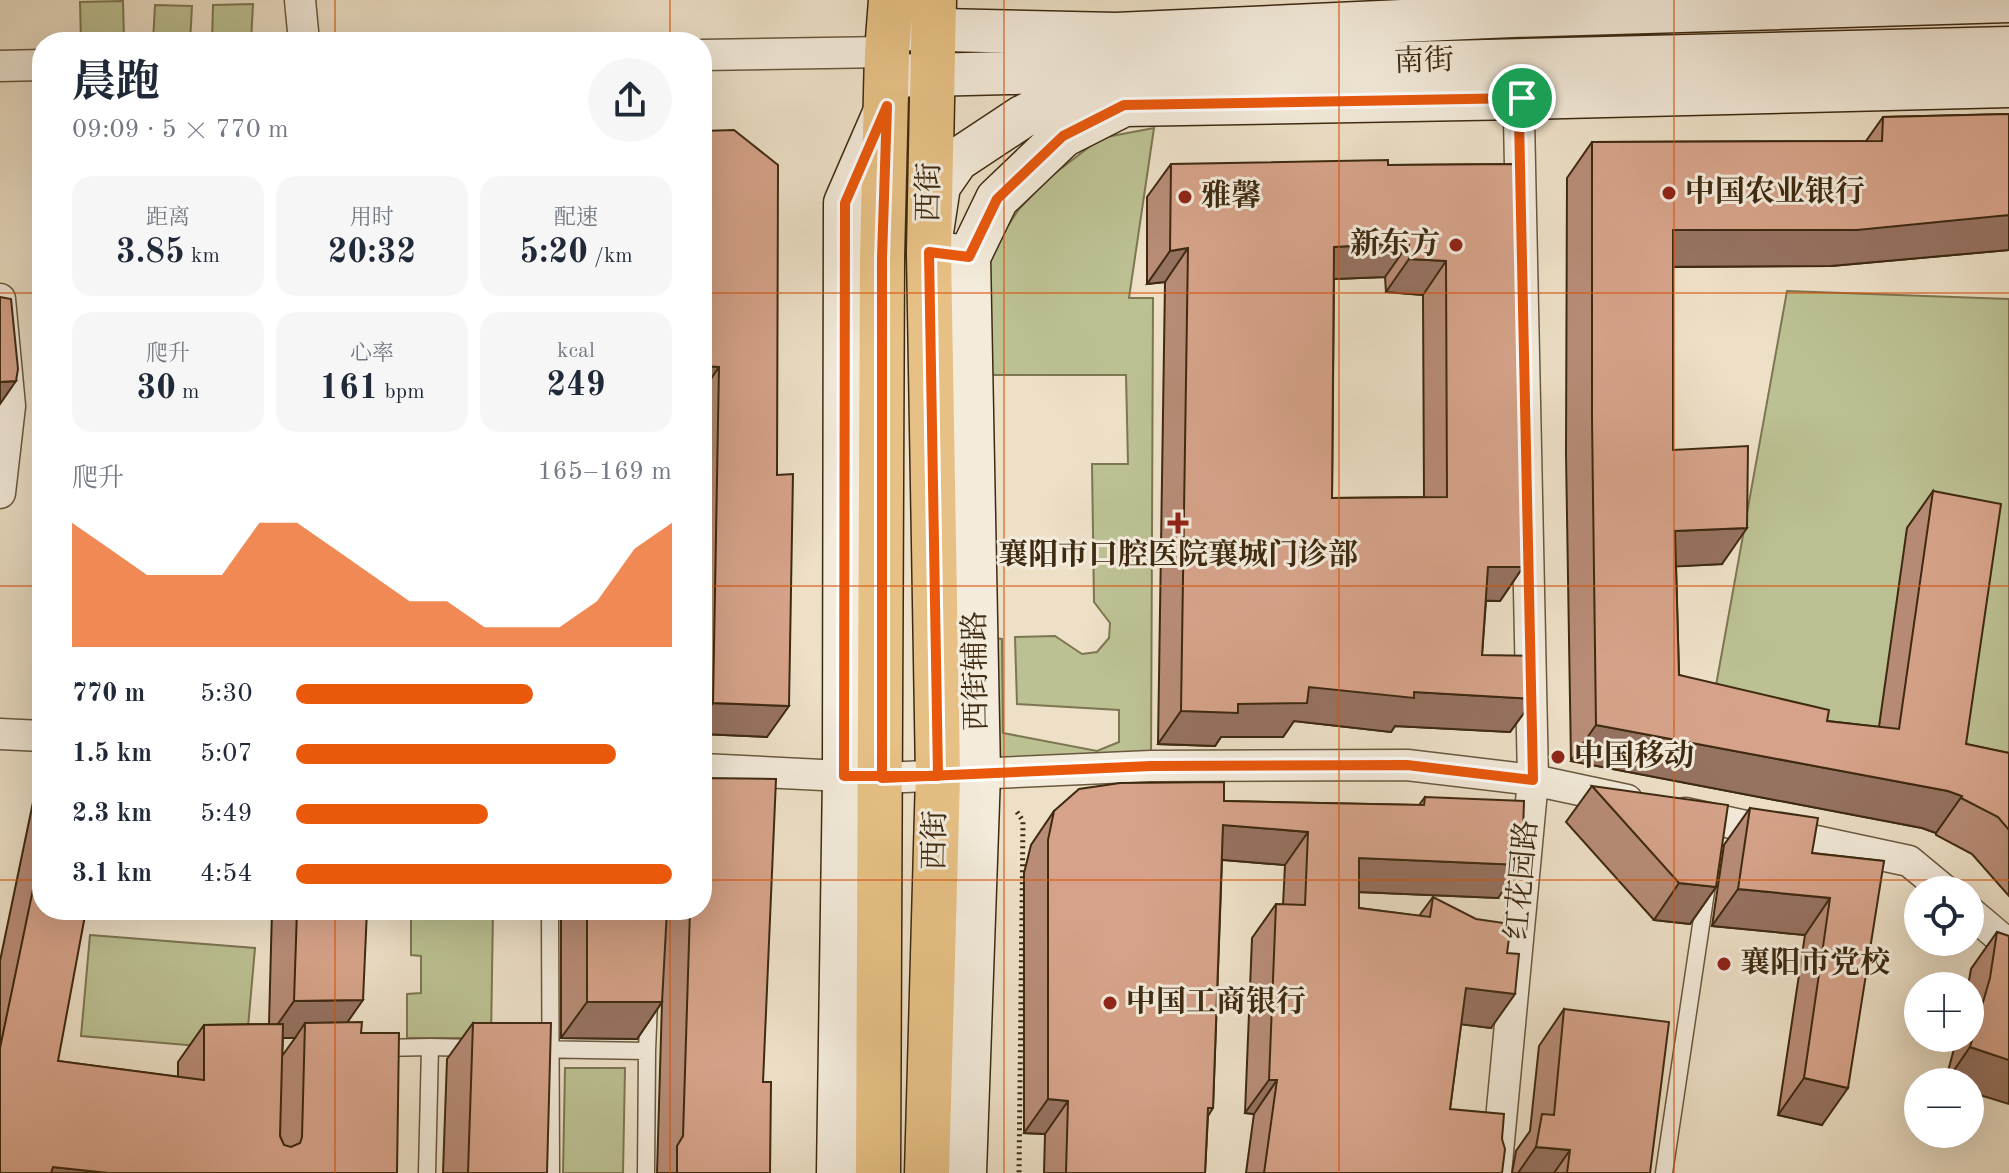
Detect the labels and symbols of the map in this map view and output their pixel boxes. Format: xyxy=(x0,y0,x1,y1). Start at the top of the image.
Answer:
street label: 南街 xyxy=(1393,43,1455,78)
pin xyxy=(1488,64,1556,132)
street label: 西街 xyxy=(912,162,946,222)
place label: 中国农业银行 xyxy=(1685,175,1865,208)
place label: 雅馨 xyxy=(1201,179,1261,212)
marker: 中国农业银行 xyxy=(1660,184,1678,202)
marker: 雅馨 xyxy=(1176,188,1194,206)
place label: 新东方 xyxy=(1350,227,1440,260)
marker: 新东方 xyxy=(1447,236,1465,254)
marker: 襄阳市口腔医院襄城门诊部 xyxy=(1167,512,1189,534)
place label: 襄阳市口腔医院襄城门诊部 xyxy=(998,538,1358,571)
street label: 西街辅路 xyxy=(958,611,993,731)
place label: 中国移动 xyxy=(1574,739,1694,772)
marker: 中国移动 xyxy=(1549,748,1567,766)
street label: 西街 xyxy=(918,810,952,870)
street label: 红花园路 xyxy=(1500,819,1543,941)
place label: 襄阳市党校 xyxy=(1740,946,1890,979)
marker: 襄阳市党校 xyxy=(1715,955,1733,973)
place label: 中国工商银行 xyxy=(1126,985,1306,1018)
marker: 中国工商银行 xyxy=(1101,994,1119,1012)

